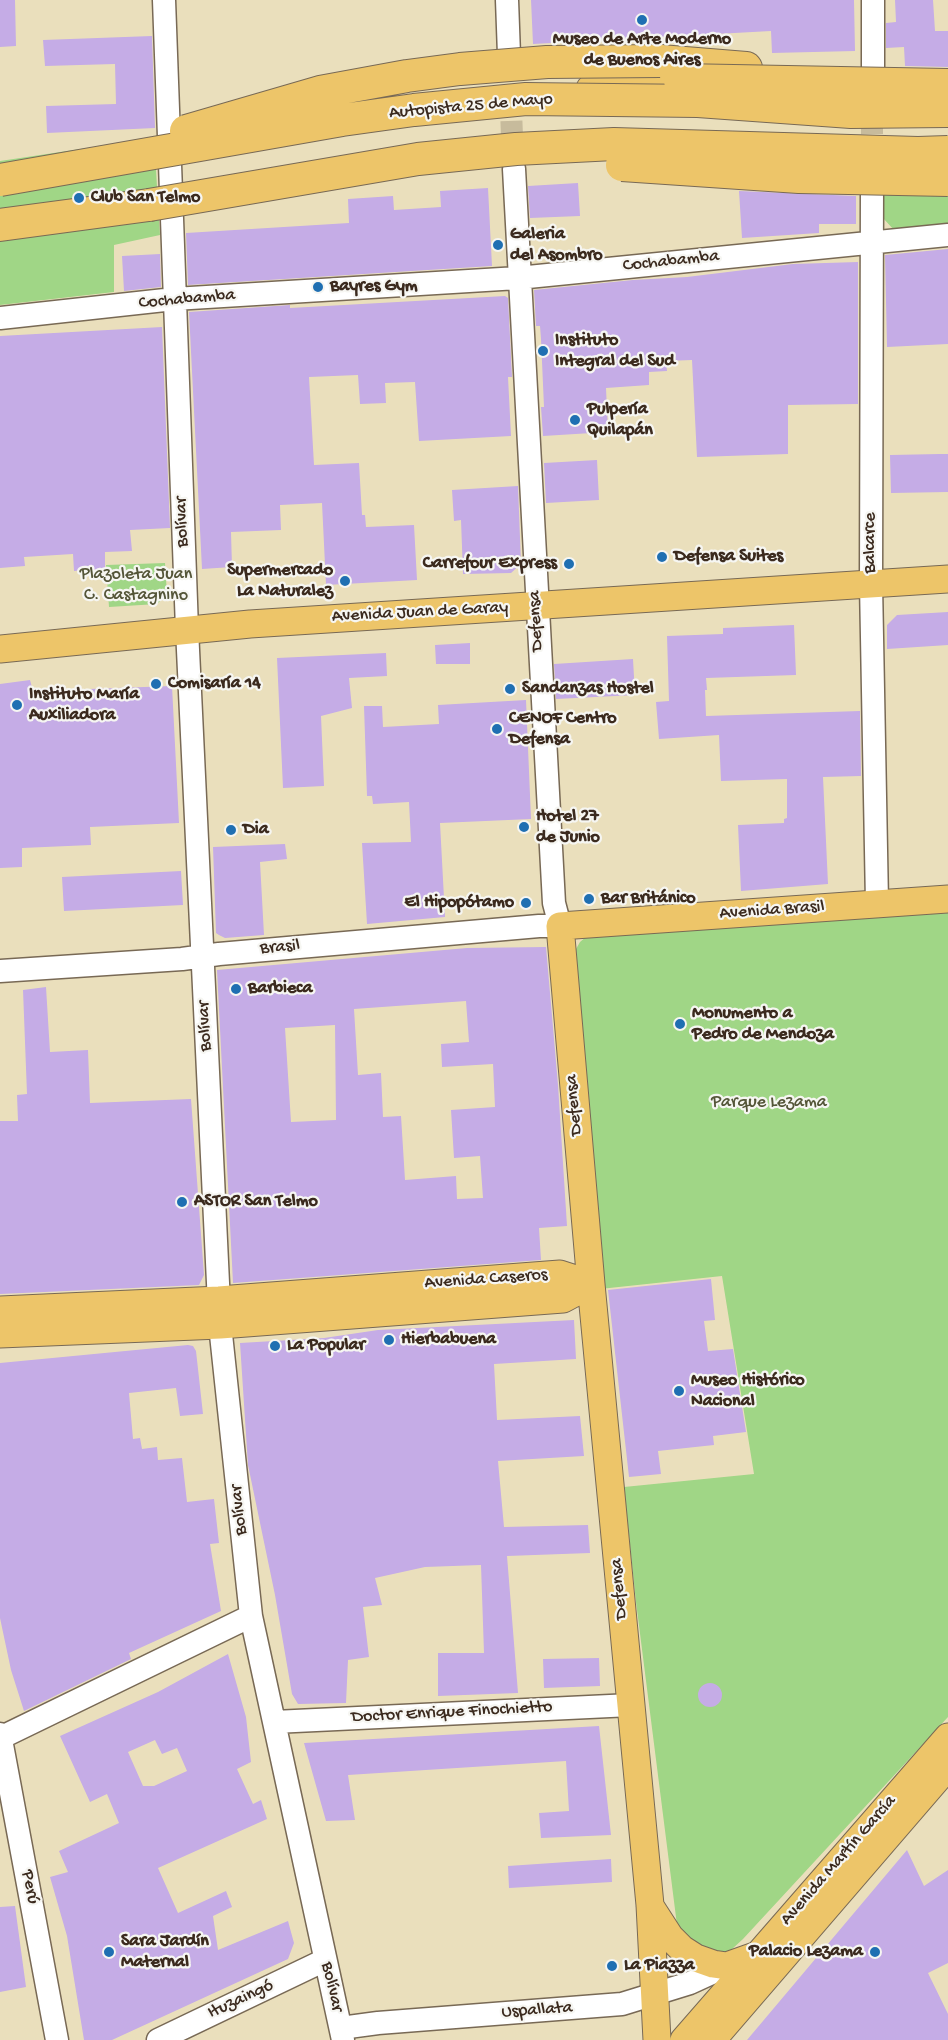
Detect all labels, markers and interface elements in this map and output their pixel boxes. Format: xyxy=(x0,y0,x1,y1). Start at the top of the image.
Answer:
marker: Museo de Arte Moderno de Buenos Aires xyxy=(635,13,649,27)
place label: Museo de Arte Moderno de Buenos Aires xyxy=(553,29,731,72)
street label: Autopista 25 de Mayo xyxy=(388,89,554,125)
place label: Club San Telmo xyxy=(91,187,200,209)
marker: Club San Telmo xyxy=(72,191,86,205)
place label: Galeria del Asombro xyxy=(510,224,603,266)
marker: Galeria del Asombro xyxy=(491,238,505,252)
street label: Cochabamba xyxy=(622,246,720,278)
place label: Bayres Gym xyxy=(330,276,418,298)
marker: Bayres Gym xyxy=(311,280,325,294)
street label: Cochabamba xyxy=(138,285,236,315)
place label: Instituto Integral del Sud xyxy=(555,330,675,372)
marker: Instituto Integral del Sud xyxy=(536,344,550,358)
place label: Pulpería Quilapán xyxy=(587,399,653,442)
marker: Pulpería Quilapán xyxy=(568,413,582,427)
street label: Bolívar xyxy=(171,496,195,548)
street label: Balcarce xyxy=(860,512,882,574)
place label: Defensa Suites xyxy=(674,546,783,568)
marker: Defensa Suites xyxy=(655,550,669,564)
place label: Carrefour Express xyxy=(423,553,557,575)
marker: Carrefour Express xyxy=(562,557,576,571)
place label: Supermercado La Naturalez xyxy=(227,560,333,602)
park label: Plazoleta Juan C. Castagnino xyxy=(80,564,192,606)
marker: Supermercado La Naturalez xyxy=(338,574,352,588)
street label: Defensa xyxy=(525,590,549,652)
street label: Avenida Juan de Garay xyxy=(331,598,509,628)
place label: Comisaría 14 xyxy=(168,673,261,695)
marker: Comisaría 14 xyxy=(149,677,163,691)
place label: Sandanzas Hostel xyxy=(522,678,654,700)
marker: Sandanzas Hostel xyxy=(503,682,517,696)
place label: Instituto María Auxiliadora xyxy=(29,684,139,726)
marker: Instituto María Auxiliadora xyxy=(10,698,24,712)
place label: CENOF Centro Defensa xyxy=(509,708,617,750)
marker: CENOF Centro Defensa xyxy=(490,722,504,736)
place label: Hotel 27 de Junio xyxy=(536,806,600,848)
place label: Dia xyxy=(243,819,269,841)
marker: Hotel 27 de Junio xyxy=(517,820,531,834)
marker: Dia xyxy=(224,823,238,837)
place label: Bar Británico xyxy=(601,888,696,910)
place label: El Hipopótamo xyxy=(405,892,514,914)
marker: Bar Británico xyxy=(582,892,596,906)
marker: El Hipopótamo xyxy=(519,896,533,910)
street label: Avenida Brasil xyxy=(719,897,825,925)
street label: Brasil xyxy=(259,935,301,961)
place label: Barbieca xyxy=(248,978,312,1000)
marker: Barbieca xyxy=(229,982,243,996)
street label: Bolívar xyxy=(194,1000,218,1052)
place label: Monumento a Pedro de Mendoza xyxy=(692,1003,834,1046)
marker: Monumento a Pedro de Mendoza xyxy=(673,1017,687,1031)
street label: Defensa xyxy=(562,1074,588,1136)
park label: Parque Lezama xyxy=(711,1092,827,1114)
place label: ASTOR San Telmo xyxy=(194,1191,318,1213)
marker: ASTOR San Telmo xyxy=(175,1195,189,1209)
street label: Avenida Caseros xyxy=(424,1265,548,1295)
place label: Hierbabuena xyxy=(401,1329,496,1351)
marker: Hierbabuena xyxy=(382,1333,396,1347)
place label: La Popular xyxy=(287,1335,365,1357)
marker: La Popular xyxy=(268,1339,282,1353)
place label: Museo Histórico Nacional xyxy=(691,1370,805,1412)
marker: Museo Histórico Nacional xyxy=(672,1384,686,1398)
street label: Bolívar xyxy=(227,1484,253,1536)
street label: Defensa xyxy=(607,1558,633,1620)
street label: Doctor Enrique Finochietto xyxy=(351,1697,553,1729)
street label: Avenida Martín García xyxy=(776,1791,902,1931)
street label: Perú xyxy=(15,1868,43,1906)
place label: Sara Jardín Maternal xyxy=(121,1931,209,1974)
place label: Palacio Lezama xyxy=(749,1941,863,1963)
marker: Sara Jardín Maternal xyxy=(102,1945,116,1959)
marker: Palacio Lezama xyxy=(868,1945,882,1959)
place label: La Piazza xyxy=(624,1955,695,1977)
marker: La Piazza xyxy=(605,1959,619,1973)
street label: Bolívar xyxy=(315,1960,347,2014)
street label: Ituzaingó xyxy=(205,1975,277,2025)
street label: Uspallata xyxy=(501,1998,573,2024)

